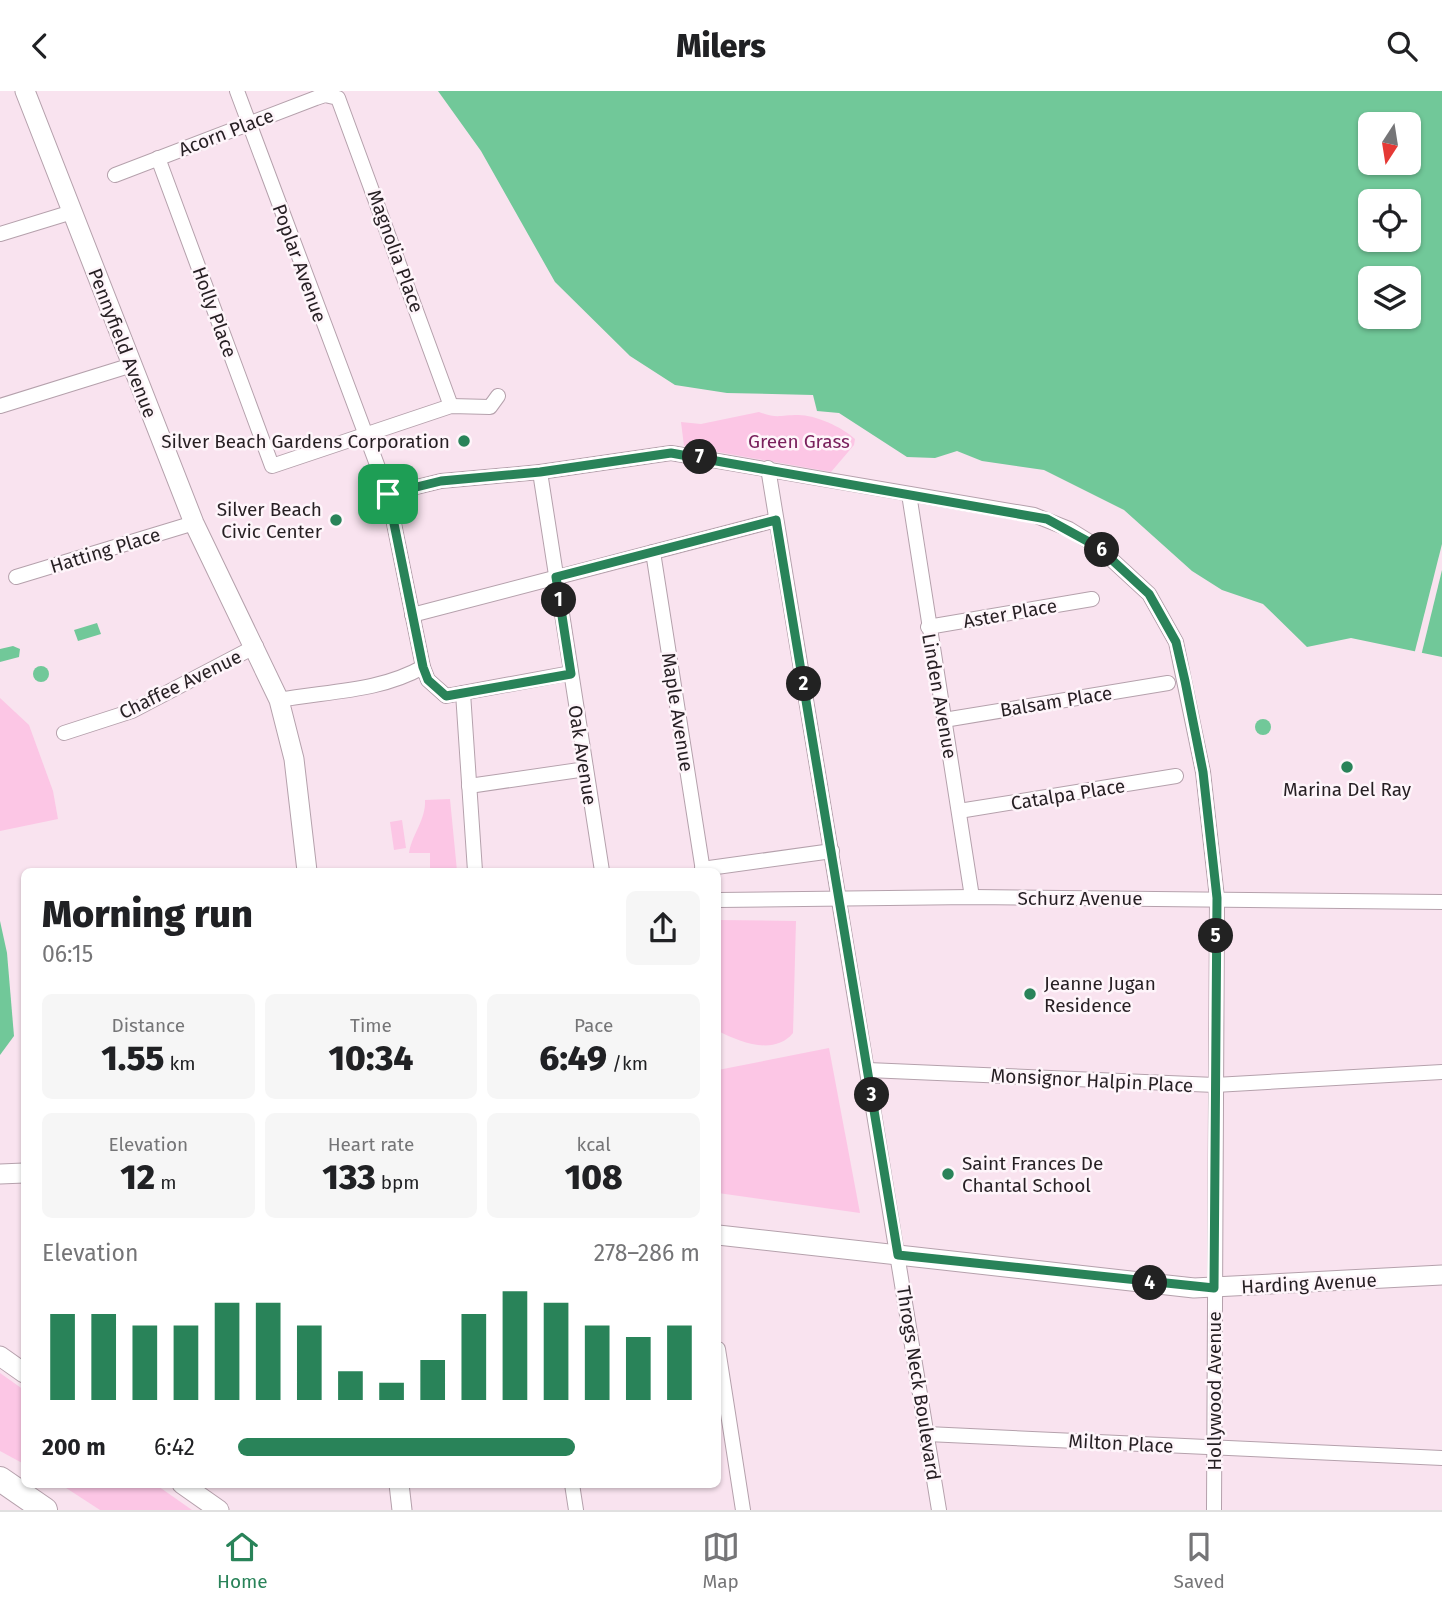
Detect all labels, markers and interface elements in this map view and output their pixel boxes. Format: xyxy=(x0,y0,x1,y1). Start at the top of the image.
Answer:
icon: back xyxy=(21,27,59,65)
text: Milers xyxy=(676,27,766,65)
icon: search xyxy=(1383,27,1421,65)
street label: Acorn Place xyxy=(175,104,277,161)
north arrow xyxy=(1358,112,1421,175)
map controls xyxy=(1358,112,1421,329)
street label: Magnolia Place xyxy=(363,187,428,316)
button: locate xyxy=(1358,189,1421,252)
street label: Poplar Avenue xyxy=(268,201,332,325)
street label: Holly Place xyxy=(187,264,242,361)
street label: Pennyfield Avenue xyxy=(83,265,162,421)
button: layers xyxy=(1358,266,1421,329)
place label: Silver Beach Gardens Corporation xyxy=(161,430,450,453)
park label: Green Grass xyxy=(748,430,850,453)
marker: Silver Beach Gardens Corporation xyxy=(456,433,472,449)
pin: 7 xyxy=(682,439,718,475)
text: 7 xyxy=(695,445,704,468)
pin xyxy=(358,464,418,524)
icon: arrive xyxy=(369,475,407,513)
place label: Silver Beach Civic Center xyxy=(217,498,323,543)
marker: Silver Beach Civic Center xyxy=(328,512,344,528)
street label: Hatting Place xyxy=(47,523,163,578)
pin: 6 xyxy=(1084,533,1120,567)
text: 6 xyxy=(1096,538,1107,561)
pin: 1 xyxy=(542,582,576,617)
text: 1 xyxy=(554,588,563,611)
street label: Aster Place xyxy=(961,594,1059,633)
street label: Linden Avenue xyxy=(917,632,962,761)
street label: Chaffee Avenue xyxy=(115,645,245,724)
street label: Maple Avenue xyxy=(657,651,698,773)
pin: 2 xyxy=(786,667,822,701)
text: 2 xyxy=(799,672,808,695)
street label: Balsam Place xyxy=(998,681,1114,722)
street label: Oak Avenue xyxy=(563,703,602,807)
marker: Marina Del Ray xyxy=(1339,759,1355,775)
street label: Catalpa Place xyxy=(1009,774,1127,815)
place label: Marina Del Ray xyxy=(1283,778,1412,801)
street label: Schurz Avenue xyxy=(1017,887,1143,910)
text: Morning run xyxy=(42,891,253,937)
button: share xyxy=(626,891,700,965)
pin: 5 xyxy=(1198,919,1234,953)
text: 5 xyxy=(1210,924,1221,947)
text: 06:15 xyxy=(42,940,93,968)
place label: Jeanne Jugan Residence xyxy=(1044,972,1156,1017)
marker: Jeanne Jugan Residence xyxy=(1022,986,1038,1002)
text: Distance xyxy=(111,1014,185,1037)
text: Time xyxy=(350,1014,392,1037)
text: Pace xyxy=(574,1014,613,1037)
text: 1.55 xyxy=(101,1037,164,1079)
text: 10:34 xyxy=(329,1037,413,1079)
text: 6:49 xyxy=(539,1037,607,1079)
text: km xyxy=(164,1052,196,1075)
text: /km xyxy=(607,1052,648,1075)
street label: Monsignor Halpin Place xyxy=(990,1064,1194,1097)
pin: 3 xyxy=(854,1077,890,1112)
text: 3 xyxy=(867,1083,876,1106)
text: Elevation xyxy=(109,1133,188,1156)
text: Heart rate xyxy=(328,1133,414,1156)
text: kcal xyxy=(577,1133,611,1156)
place label: Saint Frances De Chantal School xyxy=(962,1152,1103,1197)
text: 12 xyxy=(120,1156,155,1198)
text: 133 xyxy=(322,1156,376,1198)
text: 108 xyxy=(565,1156,623,1198)
marker: Saint Frances De Chantal School xyxy=(940,1166,956,1182)
text: m xyxy=(155,1171,176,1194)
text: bpm xyxy=(376,1171,420,1194)
text: Elevation xyxy=(42,1239,138,1267)
text: 278–286 m xyxy=(594,1239,700,1267)
pin: 4 xyxy=(1132,1265,1168,1301)
street label: Harding Avenue xyxy=(1241,1268,1377,1299)
text: 4 xyxy=(1144,1271,1155,1294)
street label: Throgs Neck Boulevard xyxy=(892,1284,945,1482)
street label: Hollywood Avenue xyxy=(1203,1311,1226,1471)
street label: Milton Place xyxy=(1068,1429,1174,1458)
text: 200 m xyxy=(42,1433,106,1461)
text: 6:42 xyxy=(154,1433,195,1461)
tab: Home xyxy=(217,1528,268,1593)
tab: Map xyxy=(702,1528,740,1593)
tab: Saved xyxy=(1174,1528,1225,1593)

